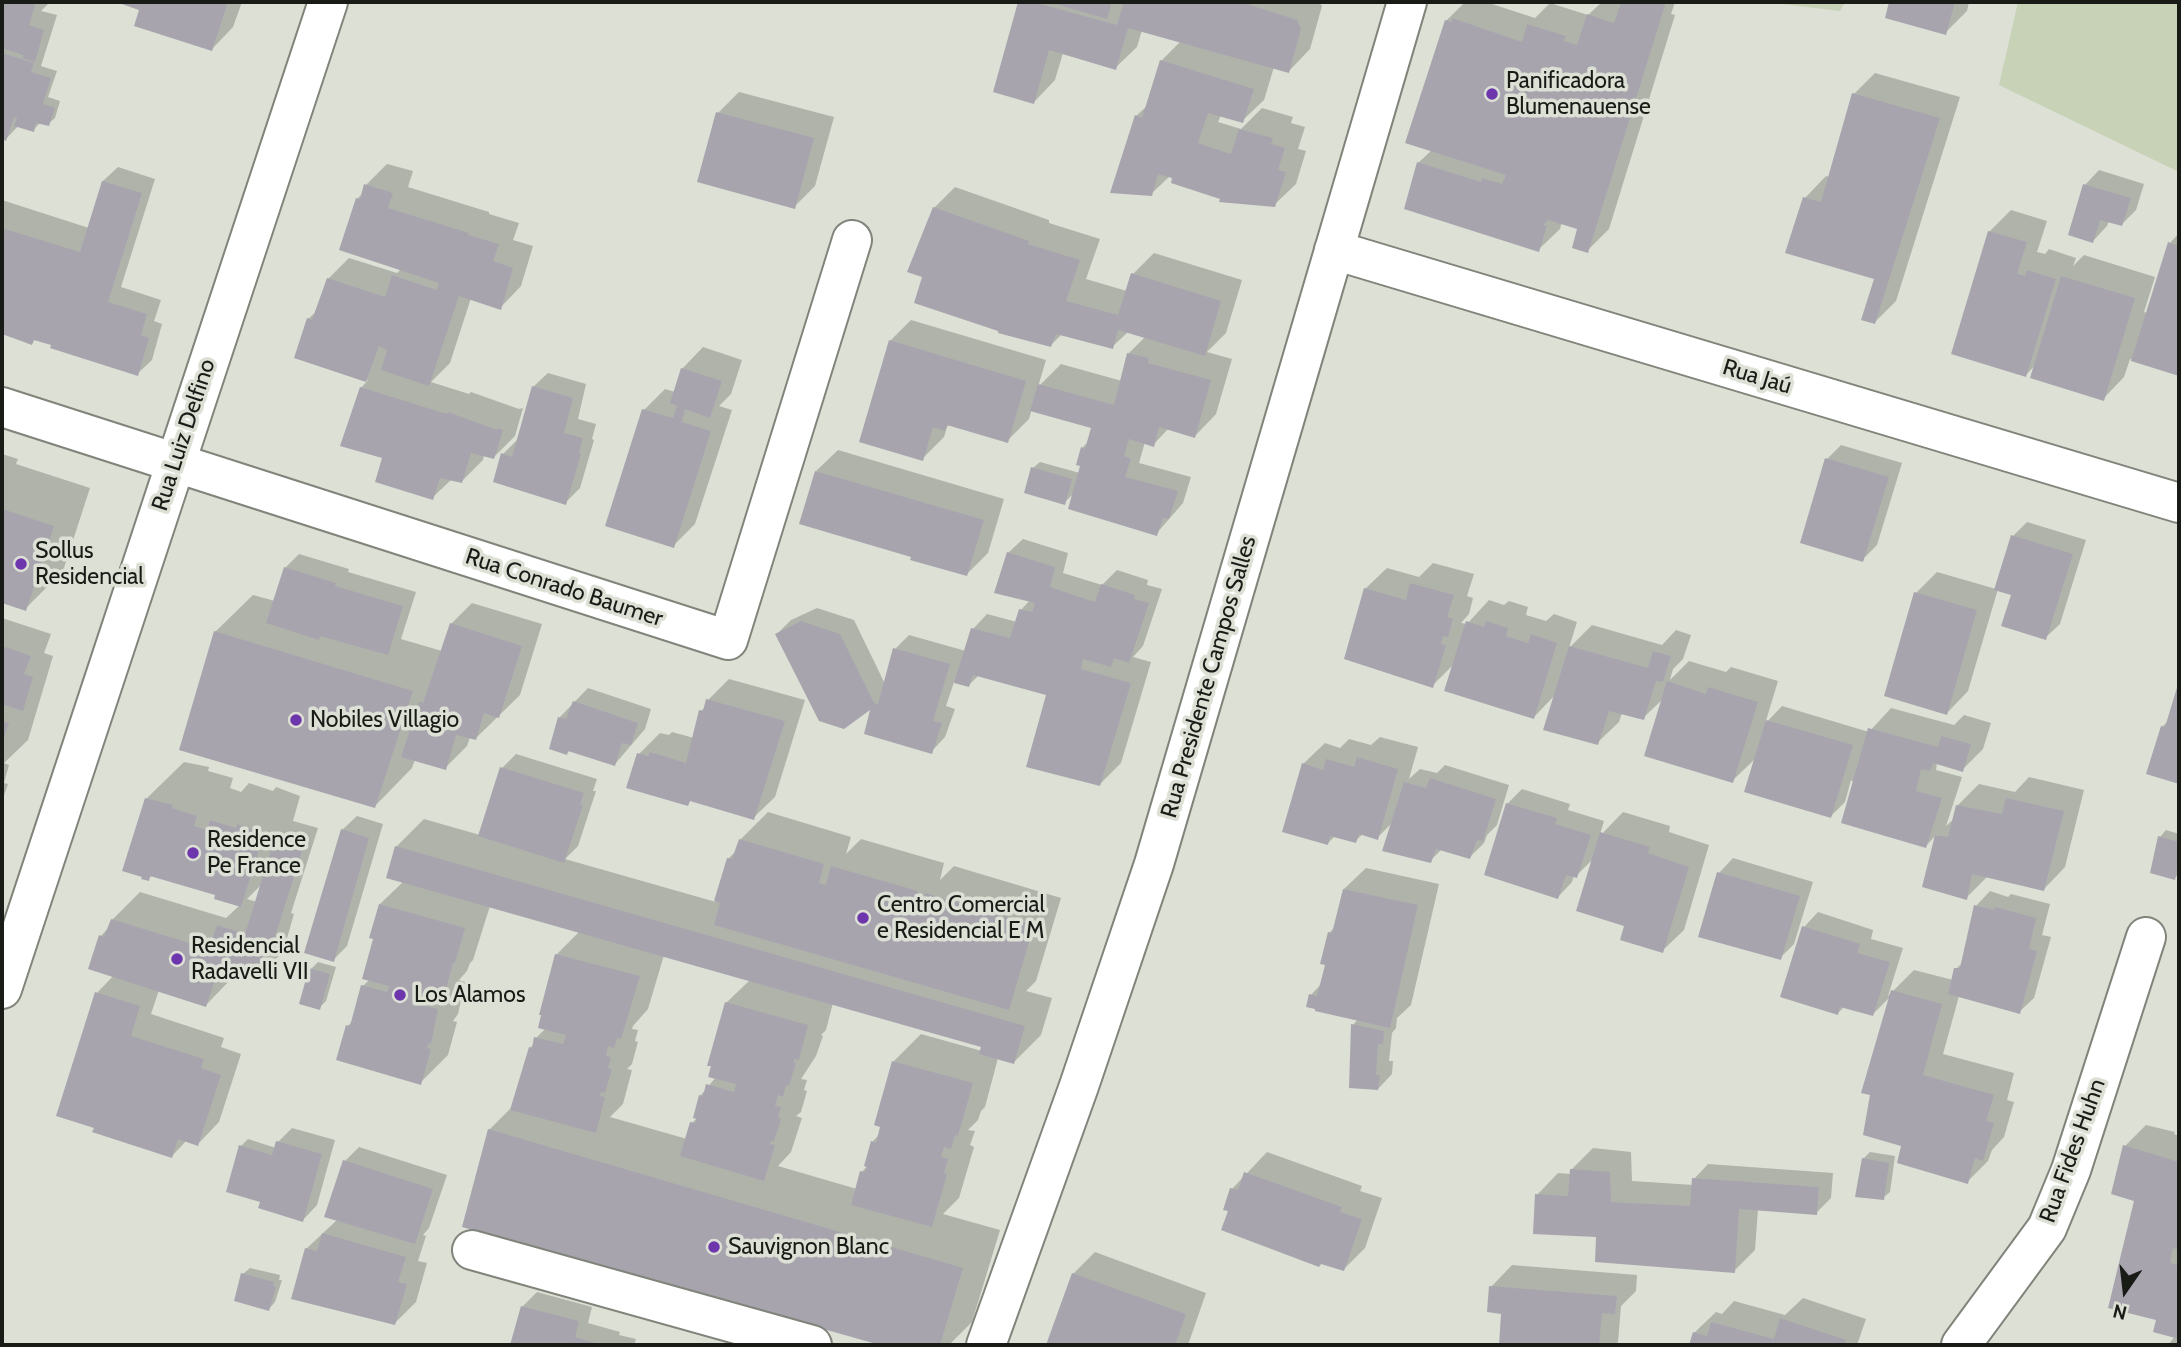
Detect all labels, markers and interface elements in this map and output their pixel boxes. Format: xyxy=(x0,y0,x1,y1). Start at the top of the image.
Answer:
place label: Panificadora Blumenauense xyxy=(1506,67,1651,121)
marker: Panificadora Blumenauense xyxy=(1484,86,1500,102)
street label: Rua Jaú xyxy=(1719,353,1795,401)
street label: Rua Luiz Delfino xyxy=(146,356,222,514)
street label: Rua Presidente Campos Salles xyxy=(1156,533,1262,821)
place label: Sollus Residencial xyxy=(35,537,144,591)
street label: Rua Conrado Baumer xyxy=(462,543,666,633)
marker: Sollus Residencial xyxy=(13,556,29,572)
place label: Nobiles Villagio xyxy=(310,706,459,734)
marker: Nobiles Villagio xyxy=(288,712,304,728)
place label: Residence Pe France xyxy=(207,826,306,880)
marker: Residence Pe France xyxy=(185,845,201,861)
place label: Centro Comercial e Residencial E M xyxy=(877,891,1045,945)
marker: Centro Comercial e Residencial E M xyxy=(855,910,871,926)
place label: Residencial Radavelli VII xyxy=(191,932,309,986)
marker: Residencial Radavelli VII xyxy=(169,951,185,967)
place label: Los Alamos xyxy=(414,981,525,1009)
marker: Los Alamos xyxy=(392,987,408,1003)
street label: Rua Fides Huhn xyxy=(2034,1075,2112,1227)
place label: Sauvignon Blanc xyxy=(728,1233,889,1261)
marker: Sauvignon Blanc xyxy=(706,1239,722,1255)
north arrow xyxy=(2090,1256,2160,1326)
text: N xyxy=(2110,1299,2129,1325)

